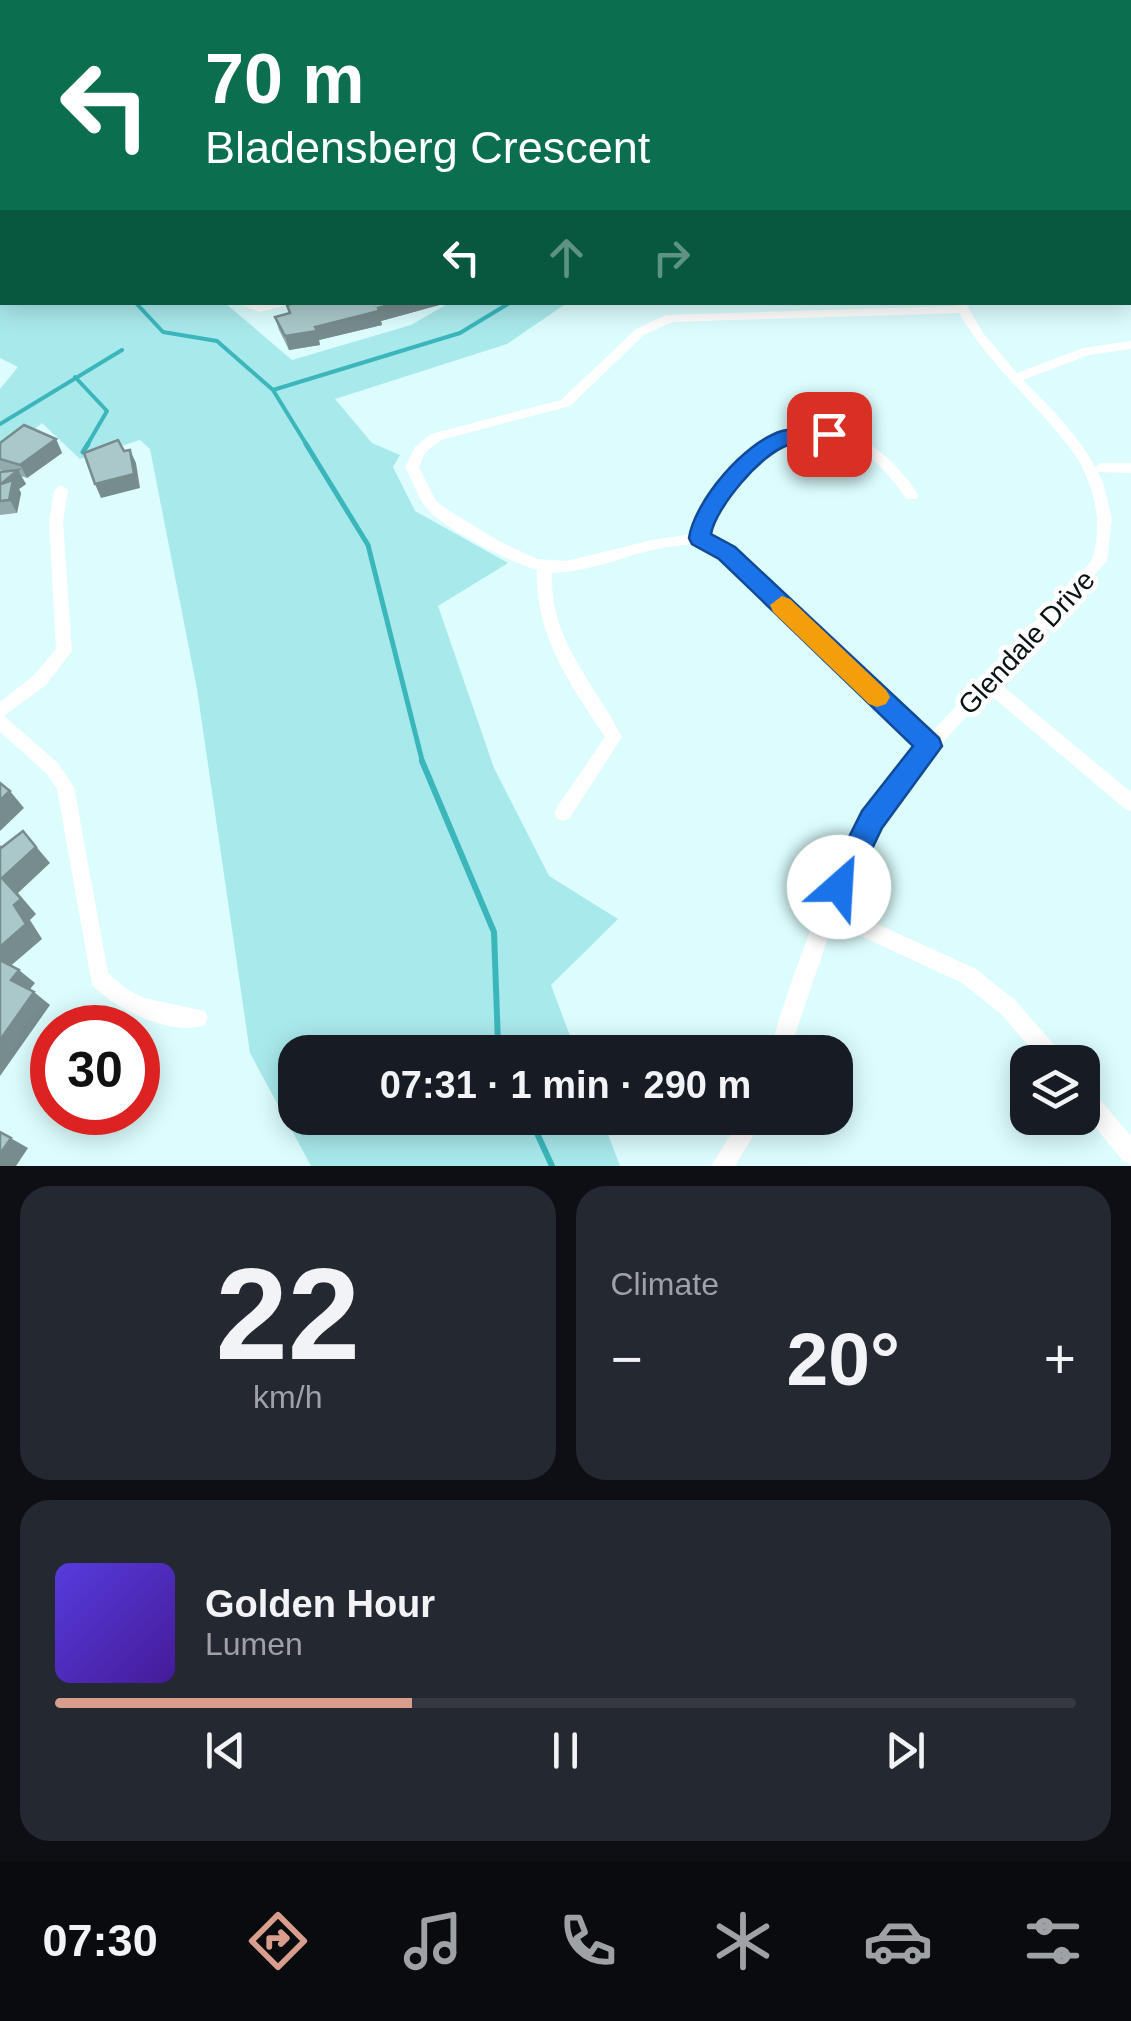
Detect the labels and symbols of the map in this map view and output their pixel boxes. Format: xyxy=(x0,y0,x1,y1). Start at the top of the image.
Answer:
pin xyxy=(787,392,872,477)
street label: Glendale Drive xyxy=(952,564,1101,721)
position arrow xyxy=(787,835,891,939)
speed limit sign: 30 xyxy=(30,1005,160,1135)

